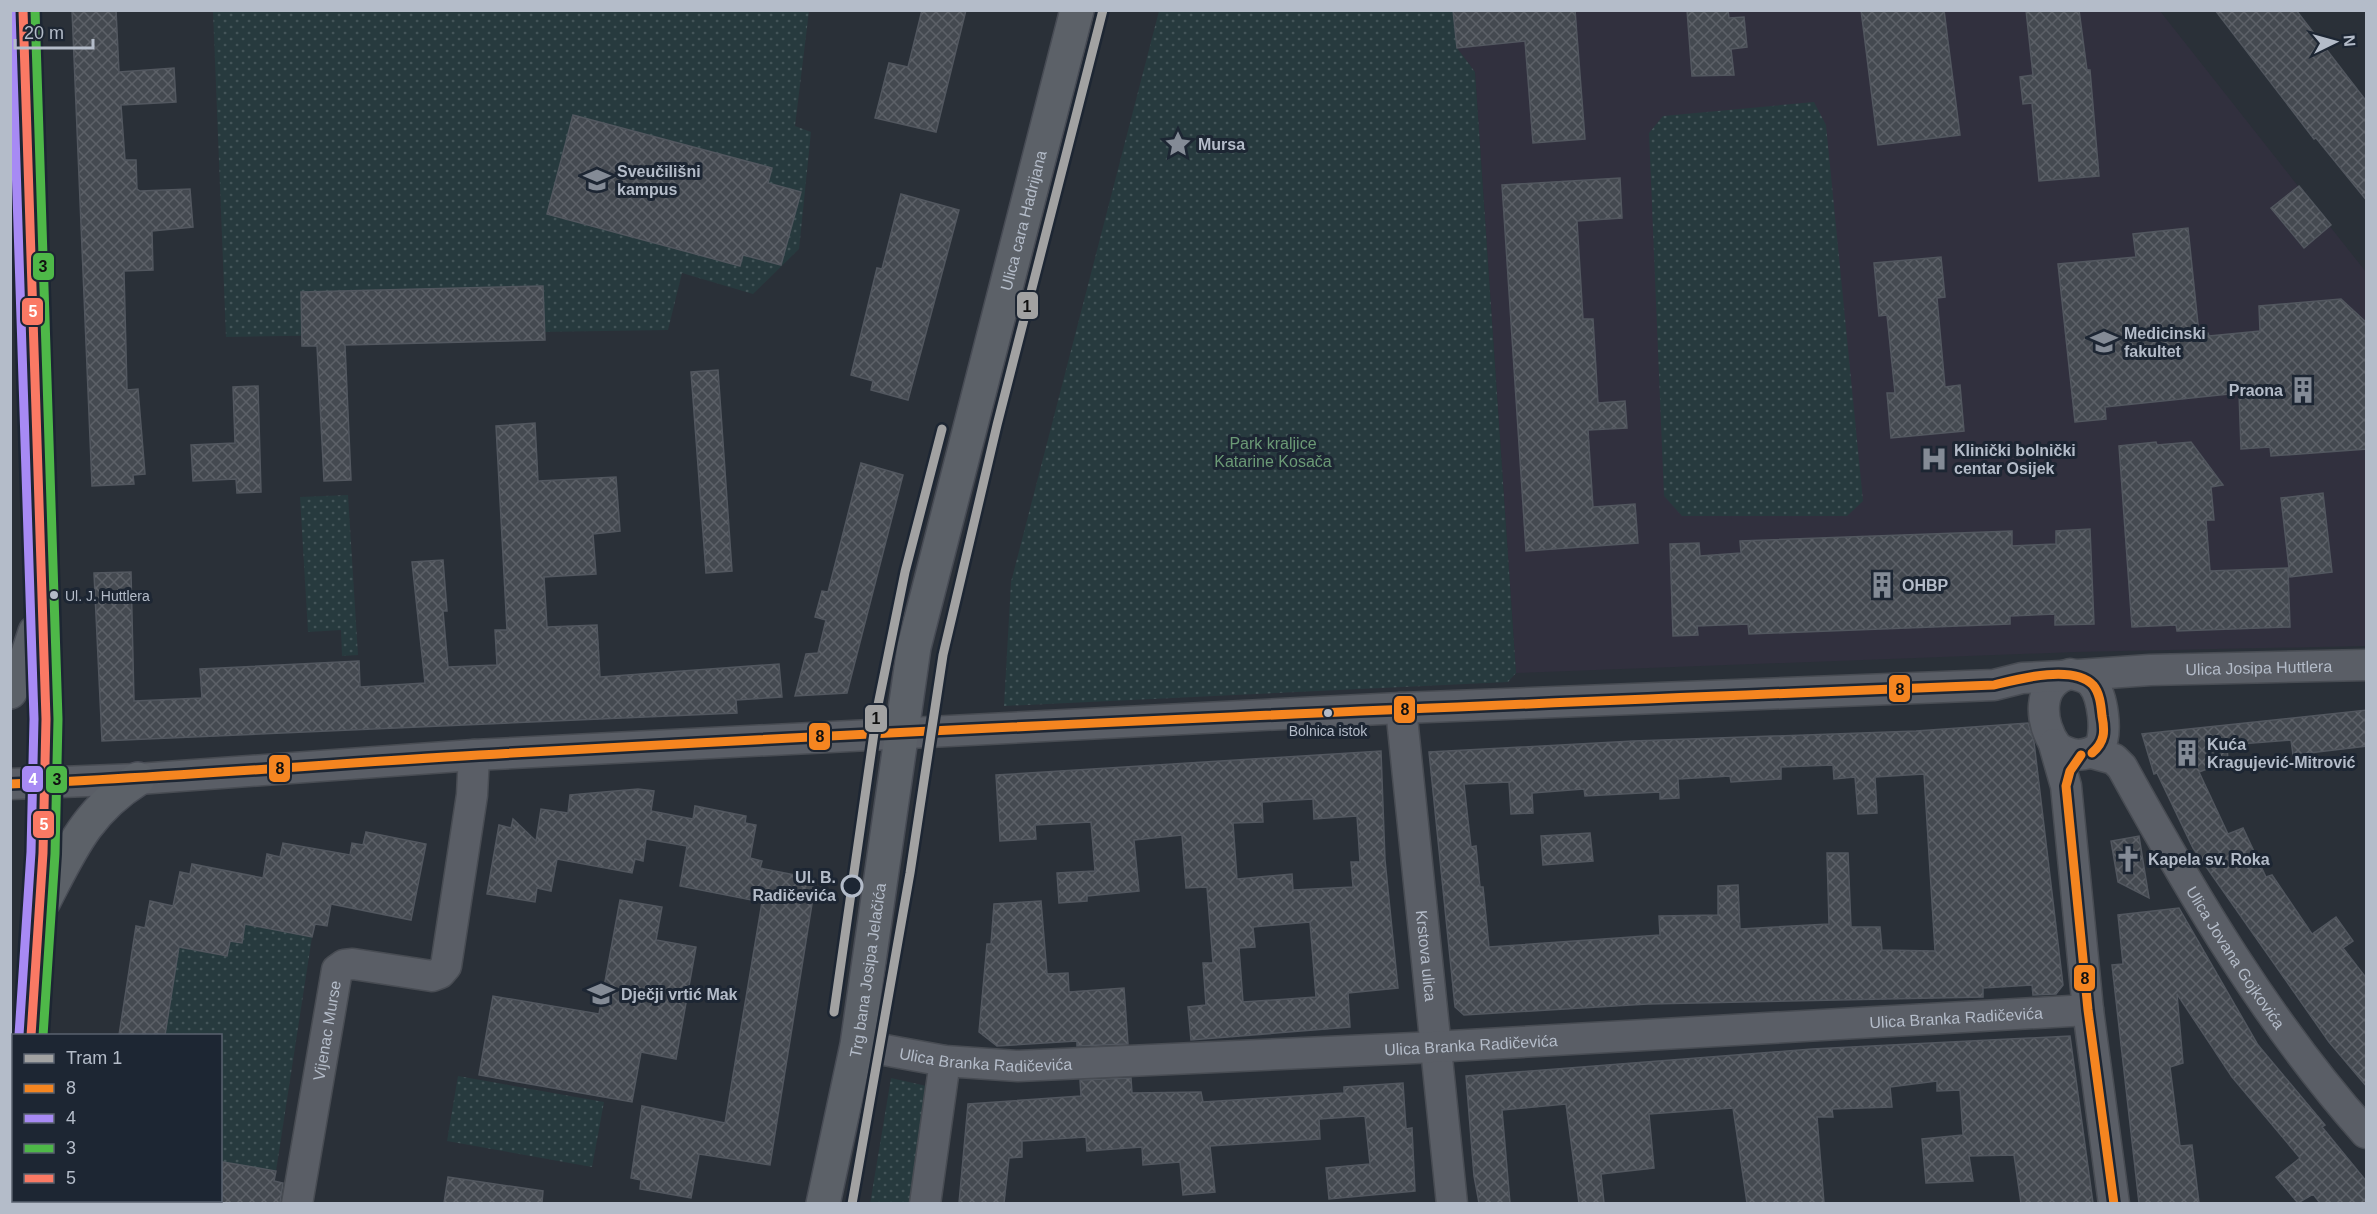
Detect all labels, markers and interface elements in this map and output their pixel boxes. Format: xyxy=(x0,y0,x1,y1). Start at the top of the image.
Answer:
scale bar xyxy=(15,12,93,50)
north arrow xyxy=(2305,12,2365,72)
text: 20 m xyxy=(24,23,64,43)
text: N xyxy=(2340,34,2358,47)
place icon: Mursa xyxy=(1163,129,1193,159)
place label: Mursa xyxy=(1198,136,1245,153)
street label: Ulica cara Hadrijana xyxy=(998,148,1050,292)
place label: Sveučilišni kampus xyxy=(617,163,701,198)
school or university icon: Sveučilišni kampus xyxy=(582,165,612,195)
line badge: 3 xyxy=(32,252,55,281)
text: 3 xyxy=(39,258,48,275)
line badge: 1 xyxy=(1016,291,1039,320)
line badge: 5 xyxy=(21,297,44,326)
text: 1 xyxy=(1023,298,1032,315)
text: 5 xyxy=(29,303,38,320)
place label: Medicinski fakultet xyxy=(2124,325,2206,360)
school or university icon: Medicinski fakultet xyxy=(2089,327,2119,357)
building icon: Praona xyxy=(2288,375,2318,405)
place label: Praona xyxy=(2229,382,2283,399)
park label: Park kraljice Katarine Kosača xyxy=(1214,435,1332,470)
place label: Klinički bolnički centar Osijek xyxy=(1954,442,2076,477)
hospital icon: Klinički bolnički centar Osijek xyxy=(1919,444,1949,474)
building icon: OHBP xyxy=(1867,570,1897,600)
place label: OHBP xyxy=(1902,577,1949,594)
place label: Ul. J. Huttlera xyxy=(65,588,150,604)
marker: Ul. J. Huttlera xyxy=(48,589,60,601)
street label: Ulica Josipa Huttlera xyxy=(2185,658,2333,678)
line badge: 8 xyxy=(1888,674,1911,703)
text: 8 xyxy=(1896,681,1905,698)
line badge: 8 xyxy=(1393,695,1416,724)
text: 8 xyxy=(1401,701,1410,718)
line badge: 1 xyxy=(864,704,888,733)
marker: Bolnica istok xyxy=(1322,707,1334,719)
text: 1 xyxy=(872,710,881,727)
line badge: 8 xyxy=(808,722,831,751)
place label: Bolnica istok xyxy=(1289,723,1368,739)
text: 8 xyxy=(816,728,825,745)
place label: Kuća Kragujević-Mitrović xyxy=(2207,736,2356,771)
building icon: Kuća Kragujević-Mitrović xyxy=(2172,738,2202,768)
line badge: 8 xyxy=(268,754,291,783)
text: 8 xyxy=(276,760,285,777)
line badge: 4 xyxy=(21,765,44,793)
line badge: 3 xyxy=(45,765,68,794)
text: 4 xyxy=(29,771,38,788)
text: 3 xyxy=(53,771,62,788)
line badge: 5 xyxy=(32,810,55,839)
text: 5 xyxy=(40,816,49,833)
church icon: Kapela sv. Roka xyxy=(2113,844,2143,874)
place label: Kapela sv. Roka xyxy=(2148,851,2270,868)
place label: Ul. B. Radičevića xyxy=(752,869,836,904)
marker: Ul. B. Radičevića xyxy=(841,875,863,897)
street label: Trg bana Josipa Jelačića xyxy=(846,882,889,1059)
street label: Ulica Jovana Gojkovića xyxy=(2183,883,2288,1032)
street label: Krstova ulica xyxy=(1413,909,1439,1002)
line badge: 8 xyxy=(2073,964,2096,992)
text: 8 xyxy=(2081,970,2090,987)
street label: Vijenac Murse xyxy=(310,979,344,1082)
school or university icon: Dječji vrtić Mak xyxy=(586,979,616,1009)
place label: Dječji vrtić Mak xyxy=(621,986,738,1003)
street label: Ulica Branka Radičevića xyxy=(1869,1005,2043,1031)
street label: Ulica Branka Radičevića xyxy=(1384,1032,1558,1058)
legend xyxy=(12,1034,222,1202)
street label: Ulica Branka Radičevića xyxy=(898,1045,1073,1075)
text: Tram 1 xyxy=(66,1048,122,1068)
text: 8 xyxy=(66,1078,76,1098)
text: 4 xyxy=(66,1108,76,1128)
text: 3 xyxy=(66,1138,76,1158)
text: 5 xyxy=(66,1168,76,1188)

